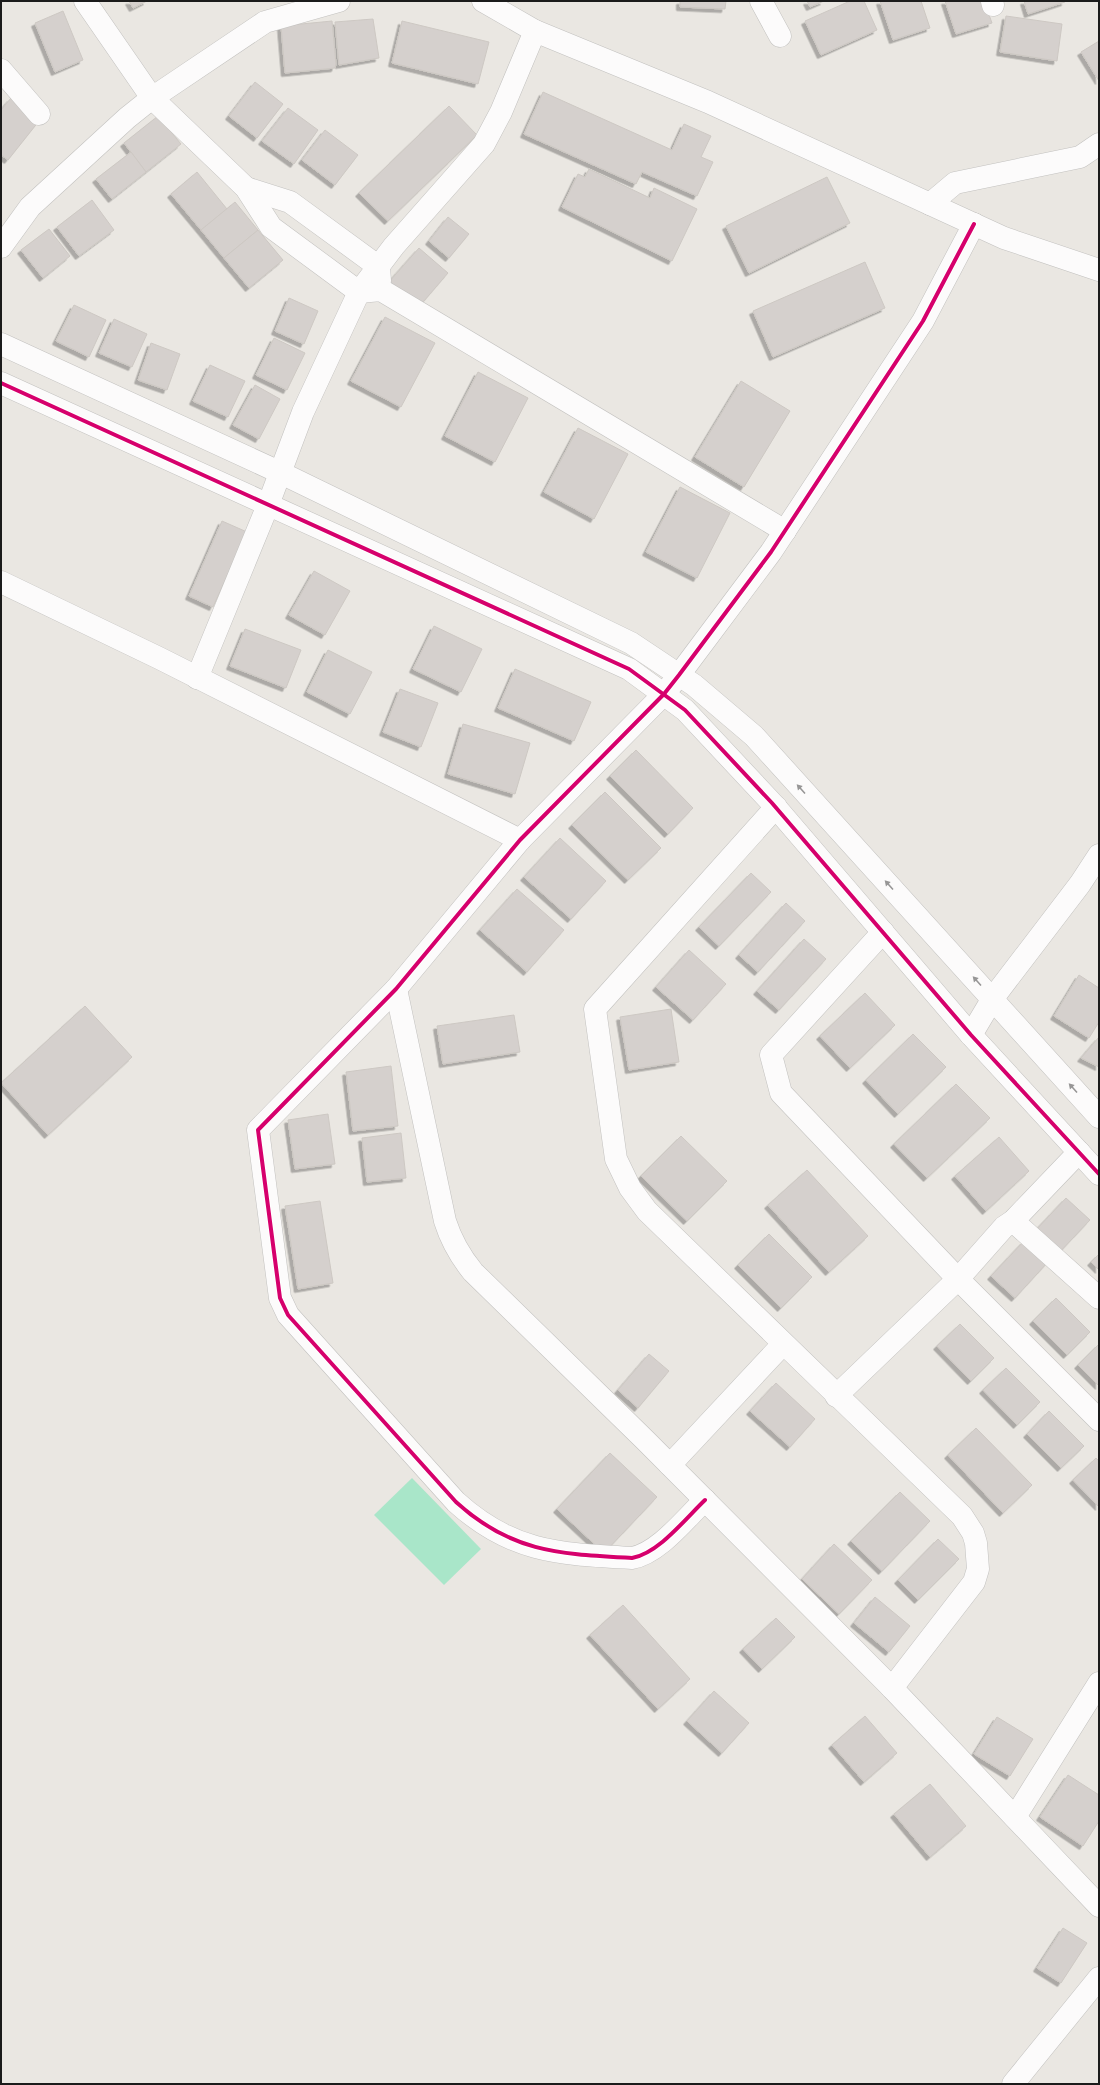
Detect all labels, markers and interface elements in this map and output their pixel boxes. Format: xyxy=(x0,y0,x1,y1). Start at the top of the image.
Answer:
one-way arrow xyxy=(797,784,806,794)
one-way arrow xyxy=(884,880,894,890)
one-way arrow xyxy=(972,976,982,986)
one-way arrow xyxy=(1068,1083,1078,1093)

